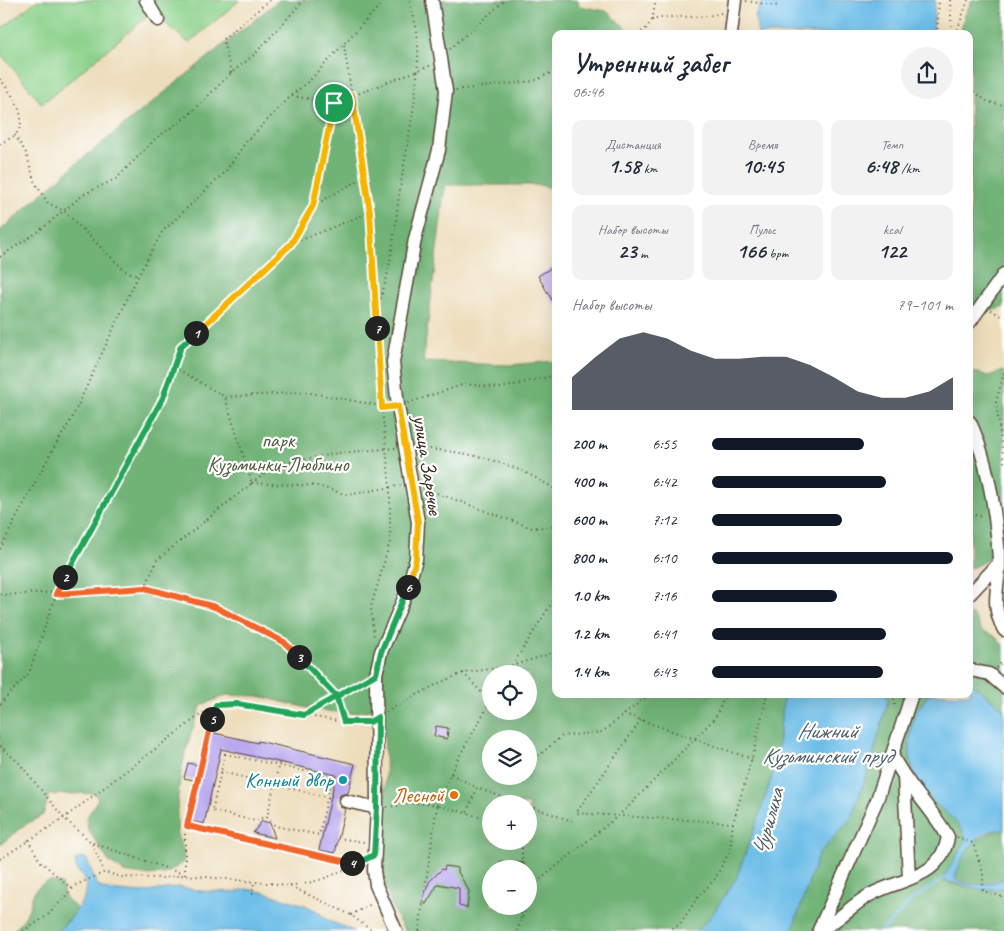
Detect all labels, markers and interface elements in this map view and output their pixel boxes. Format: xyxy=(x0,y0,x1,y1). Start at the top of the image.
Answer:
text: Утренний забег xyxy=(572,45,728,80)
button: share xyxy=(901,47,953,99)
pin xyxy=(313,82,355,124)
text: 06:46 xyxy=(572,82,604,102)
icon: arrive xyxy=(320,89,348,117)
text: Дистанция xyxy=(605,136,661,153)
text: Время xyxy=(748,136,777,153)
text: Темп xyxy=(881,136,903,153)
text: 1.58 xyxy=(608,153,640,179)
text: 10:45 xyxy=(742,153,783,179)
text: 6:48 xyxy=(865,153,898,179)
text: km xyxy=(640,160,657,177)
text: /km xyxy=(898,160,919,177)
text: Набор высоты xyxy=(598,221,668,238)
text: Пульс xyxy=(749,221,776,238)
text: kcal xyxy=(883,221,901,238)
text: 23 xyxy=(618,238,637,264)
text: 166 xyxy=(737,238,766,264)
text: 122 xyxy=(878,238,906,264)
text: m xyxy=(637,245,648,262)
text: bpm xyxy=(766,245,788,262)
text: Набор высоты xyxy=(572,295,651,315)
text: 79–101 m xyxy=(897,295,953,315)
pin: 7 xyxy=(364,316,390,340)
pin: 1 xyxy=(184,320,208,346)
text: 7 xyxy=(374,320,381,337)
text: 1 xyxy=(193,325,200,342)
street label: улица Заречье xyxy=(407,411,449,518)
park label: парк Кузьминки-Люблино xyxy=(207,427,350,478)
text: 200 m xyxy=(572,434,607,454)
text: 6:55 xyxy=(652,434,677,454)
text: 400 m xyxy=(572,472,607,492)
text: 6:42 xyxy=(652,472,677,492)
text: 600 m xyxy=(572,510,607,530)
text: 7:12 xyxy=(652,510,677,530)
text: 800 m xyxy=(572,548,607,568)
text: 6:10 xyxy=(652,548,677,568)
pin: 2 xyxy=(52,564,78,590)
text: 2 xyxy=(62,569,69,586)
pin: 6 xyxy=(396,574,420,600)
text: 6 xyxy=(405,579,412,596)
text: 1.0 km xyxy=(572,586,609,606)
text: 7:16 xyxy=(652,586,677,606)
text: 1.2 km xyxy=(572,624,609,644)
text: 6:41 xyxy=(652,624,677,644)
pin: 3 xyxy=(286,644,312,670)
text: 3 xyxy=(296,649,303,666)
text: 1.4 km xyxy=(572,662,609,682)
text: 6:43 xyxy=(652,662,677,682)
map controls xyxy=(482,665,537,915)
button: locate xyxy=(482,665,537,720)
pin: 5 xyxy=(200,706,224,732)
text: 5 xyxy=(209,711,216,728)
water label: Нижний Кузьминский пруд xyxy=(762,717,897,770)
button: layers xyxy=(482,730,537,785)
place label: Конный двор xyxy=(245,767,335,793)
marker: Конный двор xyxy=(337,774,349,786)
place label: Лесной xyxy=(393,782,445,808)
water label: Чурилиха xyxy=(746,783,791,859)
marker: Лесной xyxy=(448,789,460,801)
button: + xyxy=(482,795,537,850)
pin: 4 xyxy=(340,850,364,876)
text: 4 xyxy=(349,855,356,872)
button: − xyxy=(482,860,537,915)

